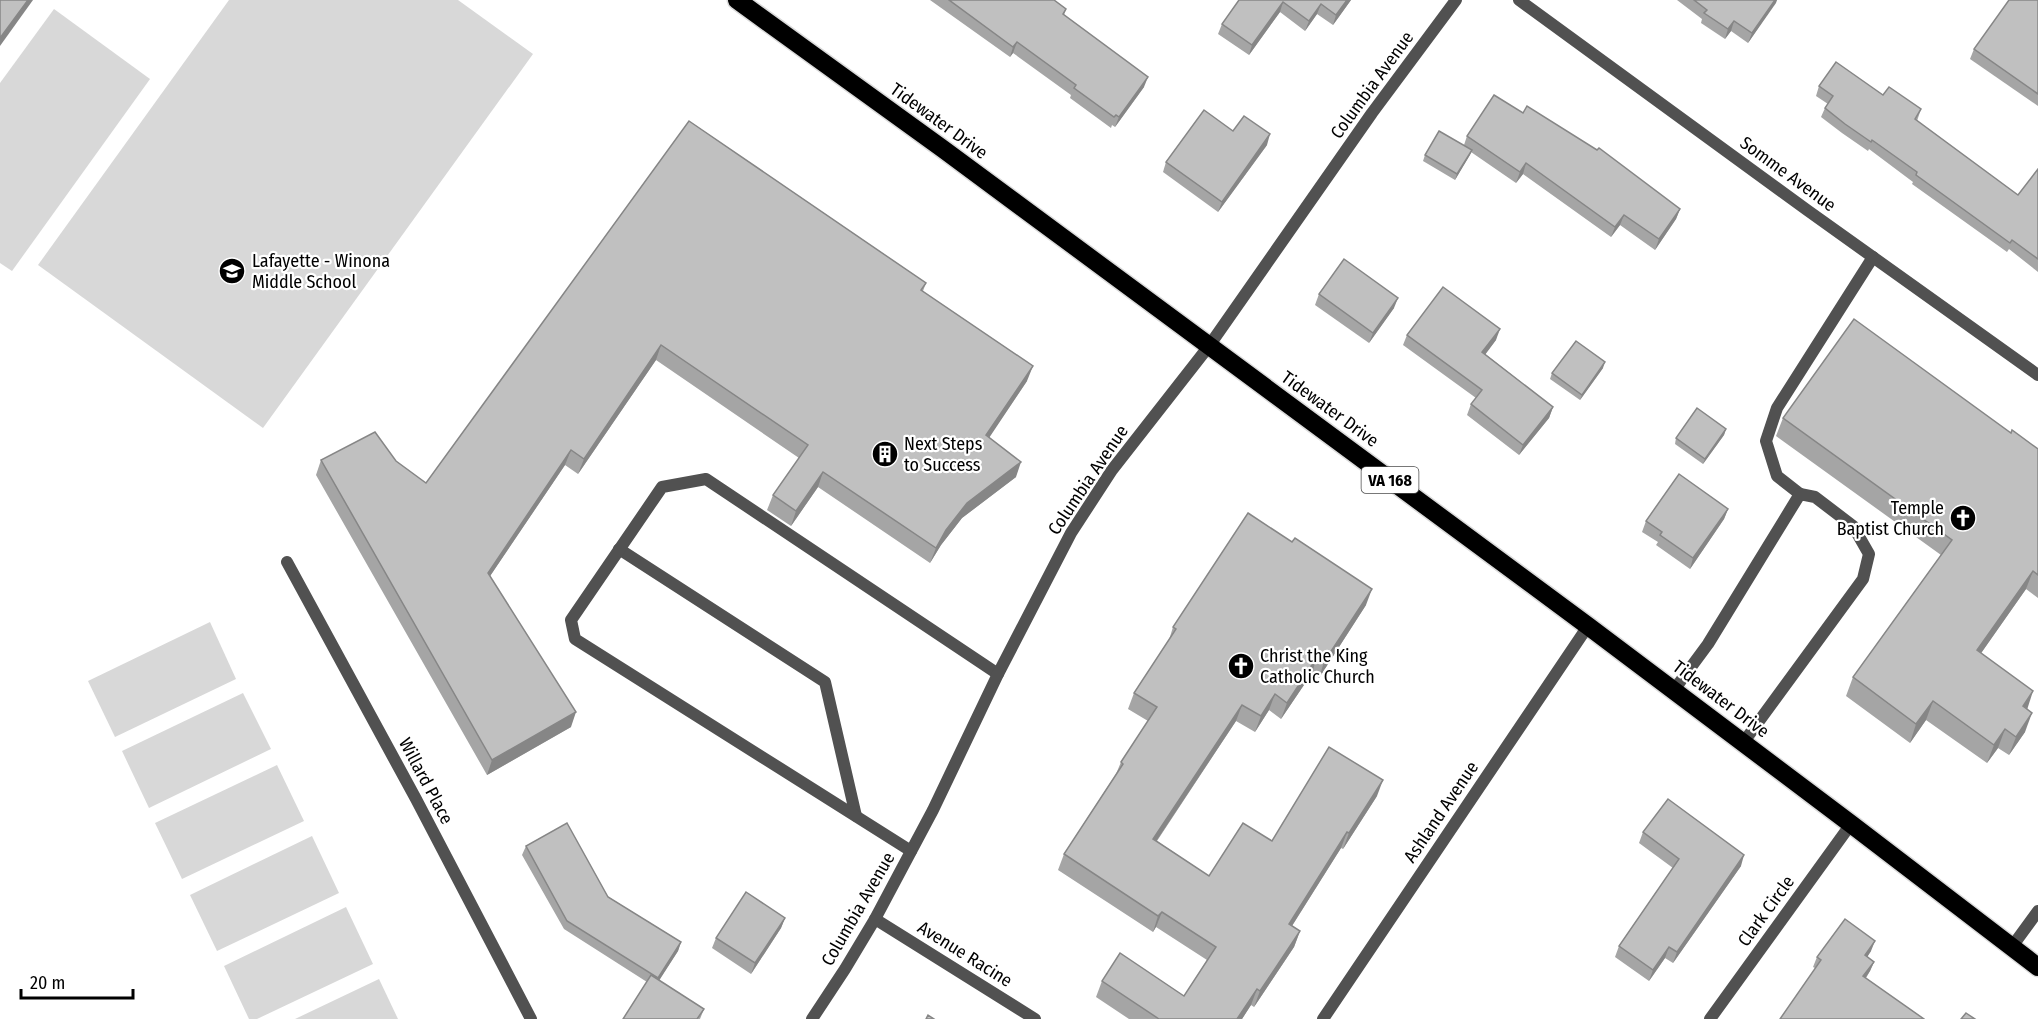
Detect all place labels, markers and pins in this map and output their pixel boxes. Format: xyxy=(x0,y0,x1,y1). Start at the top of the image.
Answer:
place label: Lafayette - Winona Middle School xyxy=(252,250,390,293)
school or university icon: Lafayette - Winona Middle School xyxy=(217,256,247,286)
place label: Next Steps to Success xyxy=(904,433,983,476)
building icon: Next Steps to Success xyxy=(870,439,900,469)
place label: Temple Baptist Church xyxy=(1837,497,1944,540)
church icon: Temple Baptist Church xyxy=(1948,503,1978,533)
place label: Christ the King Catholic Church xyxy=(1260,645,1375,688)
church icon: Christ the King Catholic Church xyxy=(1226,651,1256,681)

